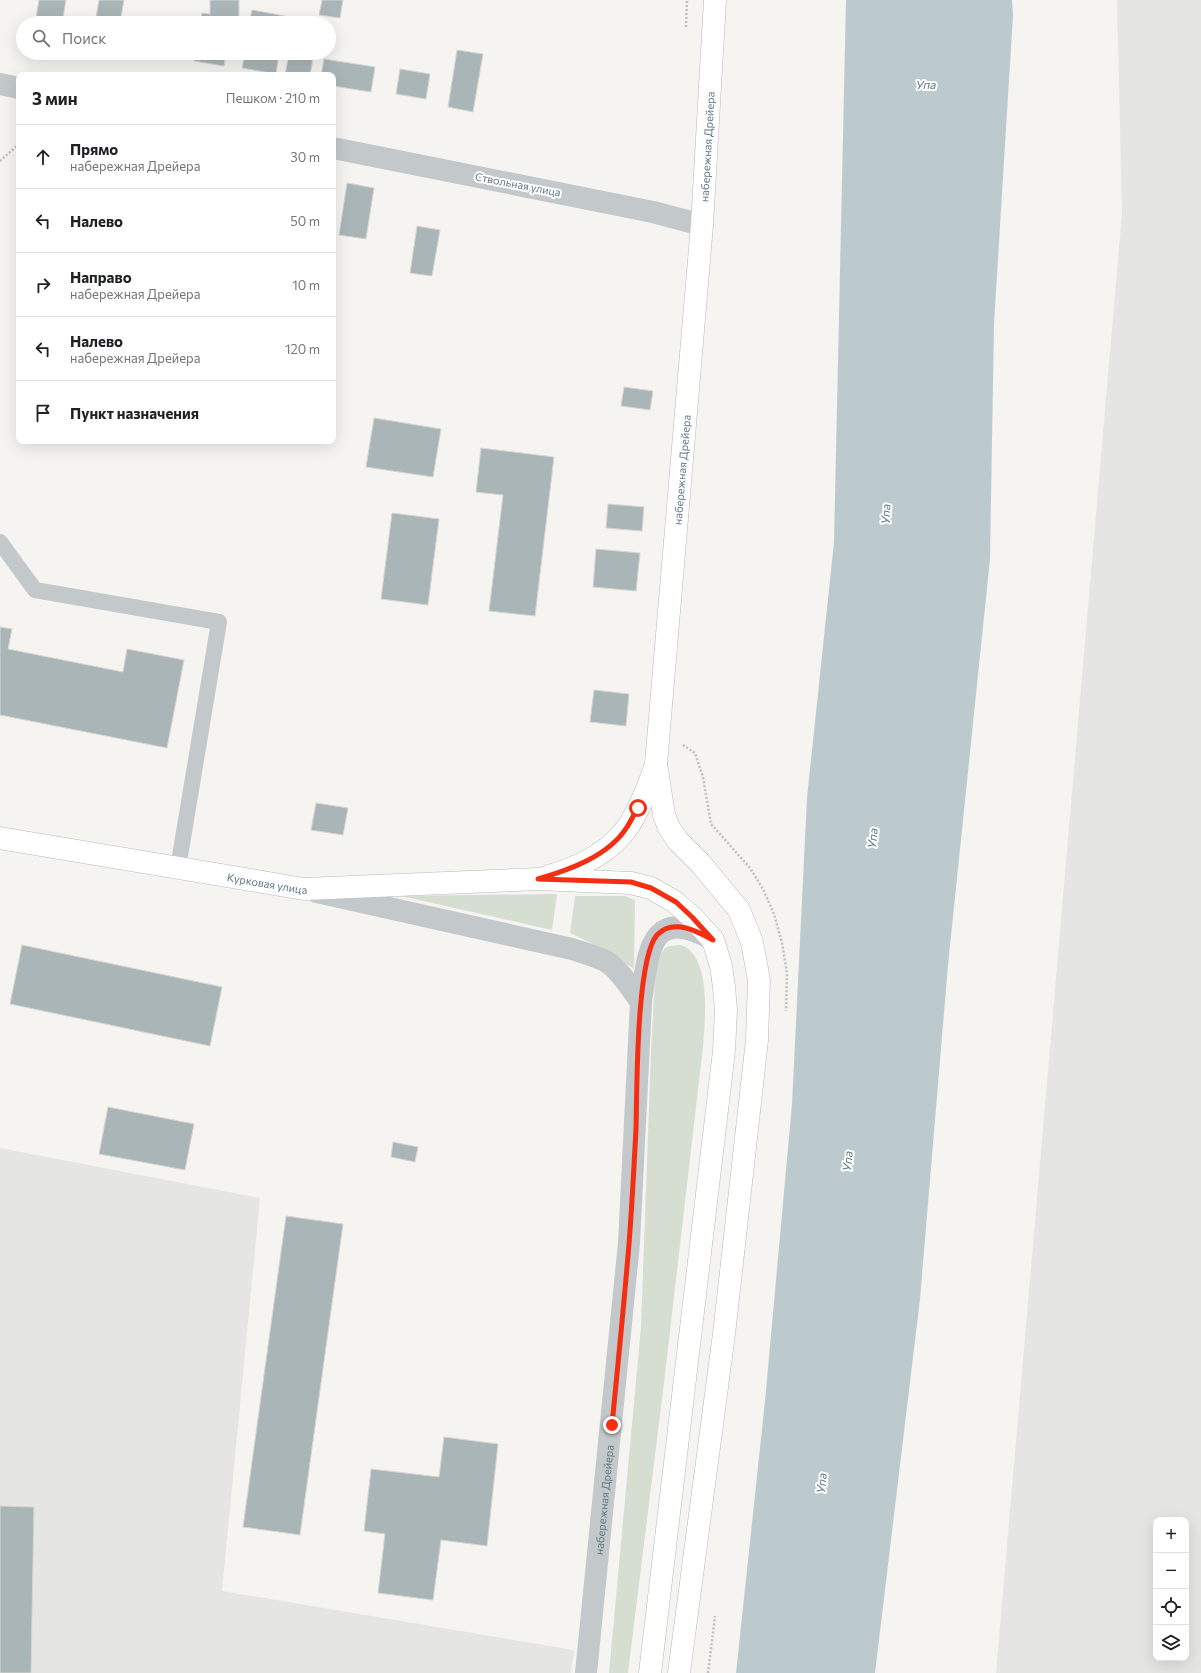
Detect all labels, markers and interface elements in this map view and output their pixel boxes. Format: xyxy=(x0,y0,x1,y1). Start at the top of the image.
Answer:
search box xyxy=(16,16,336,60)
icon: search xyxy=(30,27,52,49)
text: Поиск xyxy=(62,29,106,47)
water label: Упа xyxy=(916,77,936,91)
text: 3 мин xyxy=(32,88,78,109)
text: Пешком · 210 m xyxy=(226,90,320,106)
street label: набережная Дрейера xyxy=(697,91,716,202)
text: Прямо xyxy=(70,140,118,158)
icon: ahead xyxy=(32,146,54,168)
text: 30 m xyxy=(290,149,320,165)
text: набережная Дрейера xyxy=(70,158,200,174)
street label: Ствольная улица xyxy=(474,169,562,199)
icon: left xyxy=(32,210,54,232)
text: Налево xyxy=(70,212,123,230)
text: 50 m xyxy=(290,213,320,229)
text: Направо xyxy=(70,268,132,286)
icon: right xyxy=(32,274,54,296)
text: 10 m xyxy=(292,277,320,293)
text: набережная Дрейера xyxy=(70,286,200,302)
text: Налево xyxy=(70,332,123,350)
icon: left xyxy=(32,338,54,360)
text: 120 m xyxy=(285,341,320,357)
text: набережная Дрейера xyxy=(70,350,200,366)
icon: arrive xyxy=(32,402,54,424)
text: Пункт назначения xyxy=(70,404,199,422)
street label: набережная Дрейера xyxy=(670,414,692,525)
water label: Упа xyxy=(878,504,892,524)
route start xyxy=(629,799,647,817)
water label: Упа xyxy=(864,827,880,849)
street label: Курковая улица xyxy=(226,870,308,896)
water label: Упа xyxy=(839,1150,855,1172)
route end xyxy=(603,1416,621,1434)
street label: набережная Дрейера xyxy=(591,1444,615,1555)
water label: Упа xyxy=(813,1472,829,1494)
map controls xyxy=(1153,1517,1189,1661)
button: + xyxy=(1153,1517,1189,1553)
button: − xyxy=(1153,1553,1189,1589)
button: locate xyxy=(1153,1589,1189,1625)
button: layers xyxy=(1153,1625,1189,1661)

